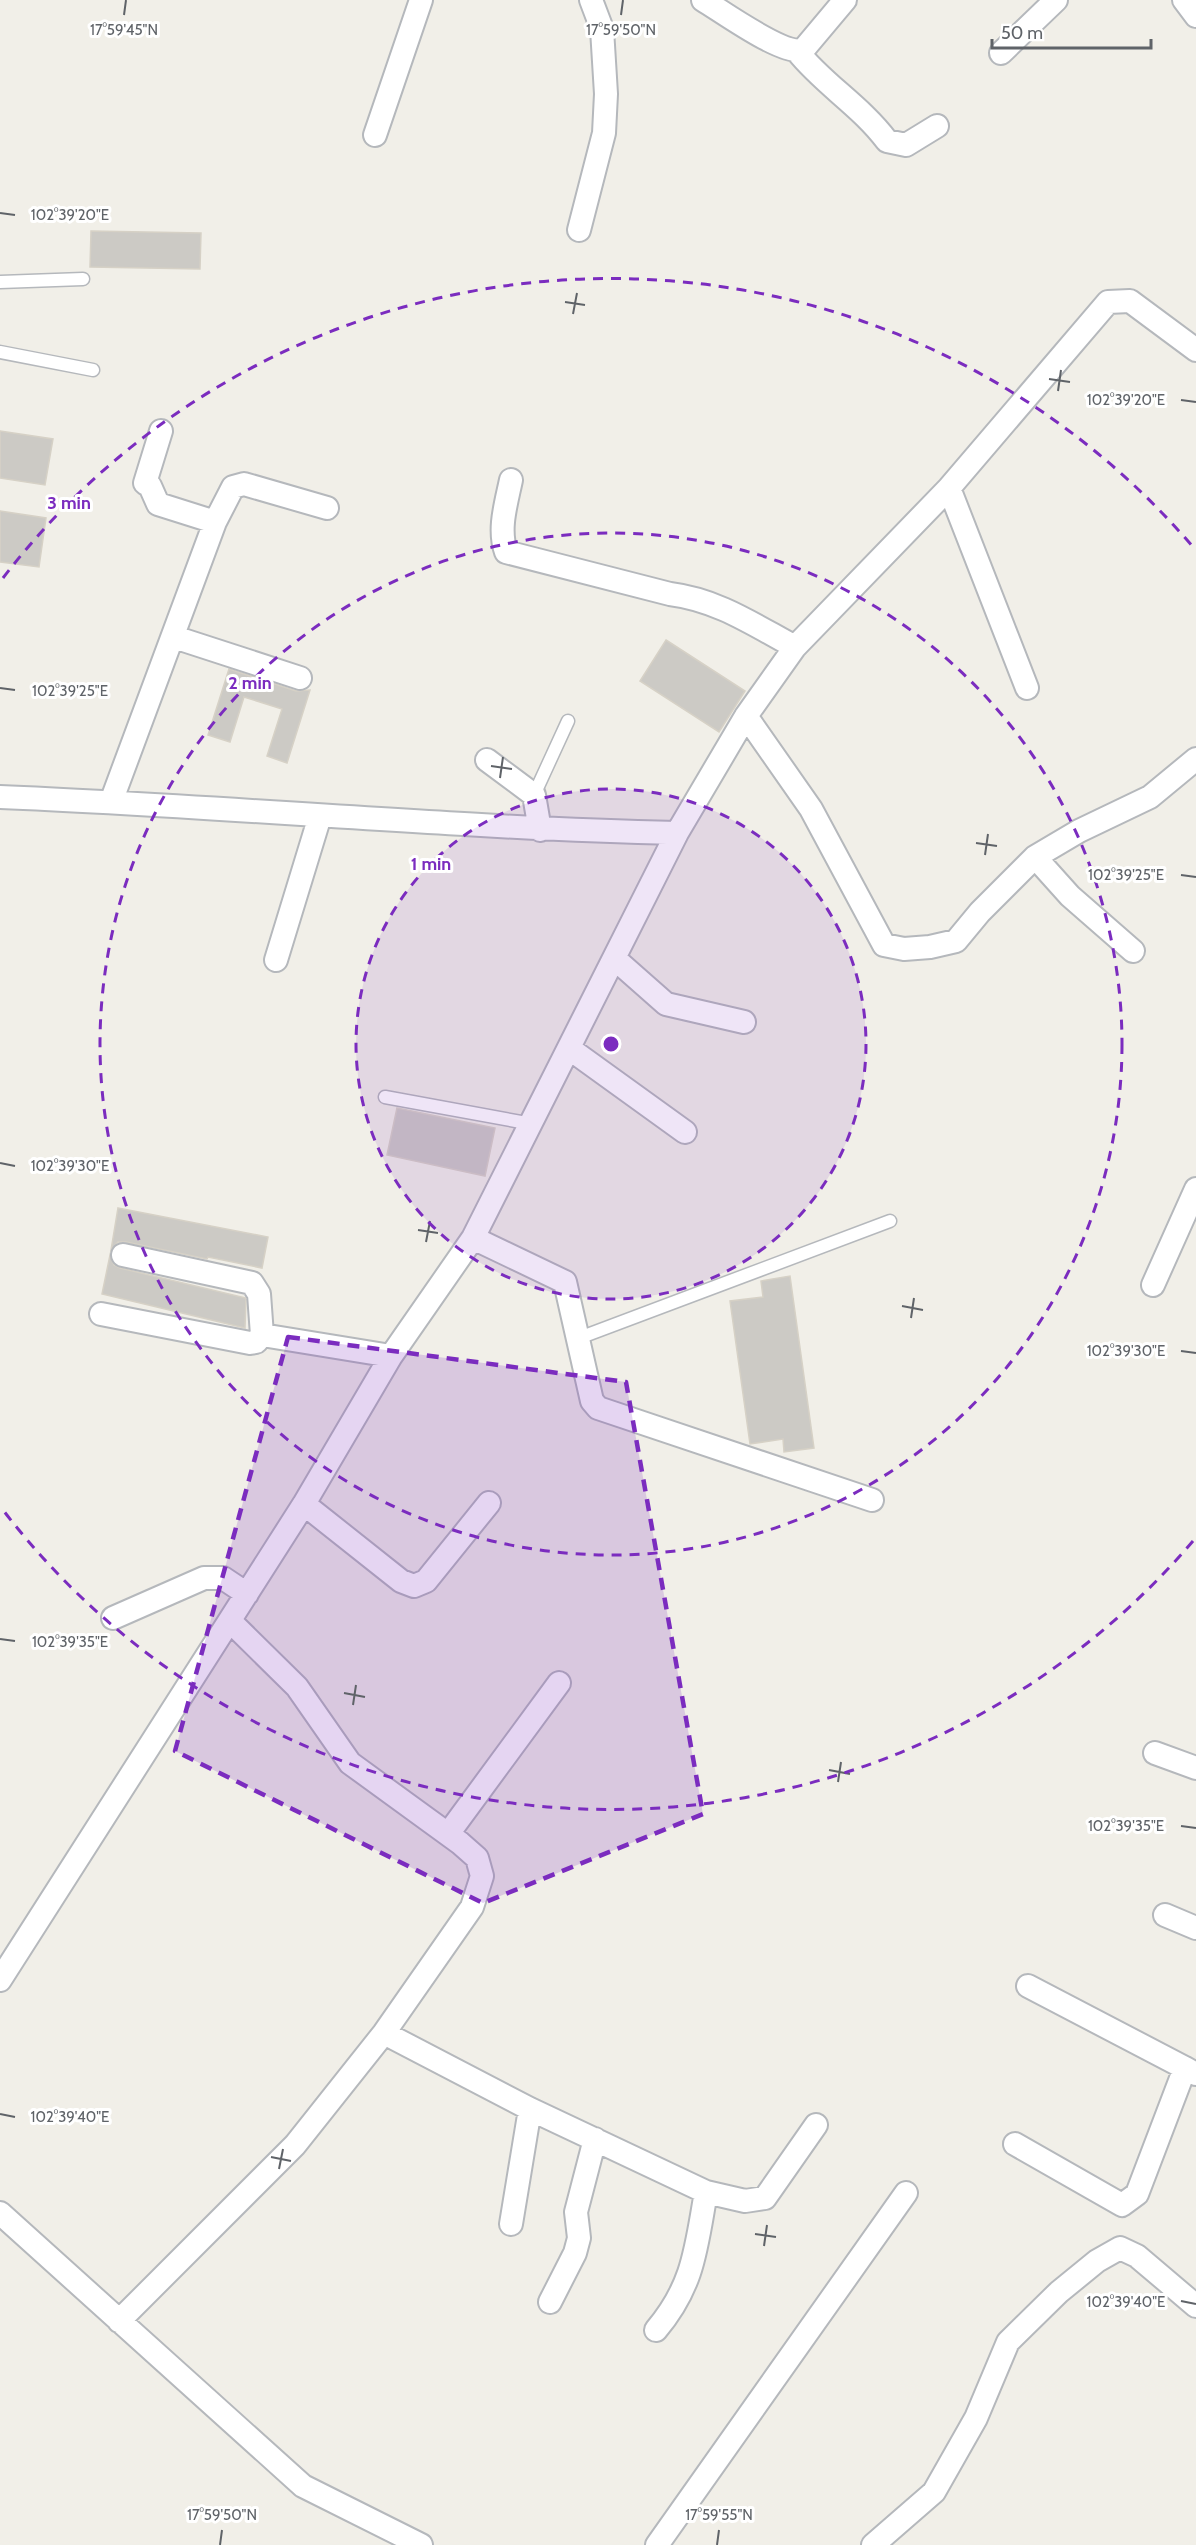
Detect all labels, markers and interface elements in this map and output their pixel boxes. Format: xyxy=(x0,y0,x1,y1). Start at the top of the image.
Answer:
scale bar xyxy=(992,12,1151,50)
text: 17°59'45"N xyxy=(90,21,158,39)
text: 17°59'50"N xyxy=(586,21,656,39)
text: 50 m xyxy=(1001,22,1043,44)
text: 102°39'20"E xyxy=(31,206,109,224)
text: 102°39'20"E xyxy=(1087,391,1165,409)
text: 3 min xyxy=(47,492,91,514)
text: 2 min xyxy=(228,672,272,694)
text: 102°39'25"E xyxy=(32,682,108,700)
text: 1 min xyxy=(411,853,451,875)
text: 102°39'25"E xyxy=(1088,866,1164,884)
centre of rings xyxy=(601,1034,621,1054)
text: 102°39'30"E xyxy=(31,1157,109,1175)
text: 102°39'30"E xyxy=(1087,1342,1165,1360)
text: 102°39'35"E xyxy=(32,1633,108,1651)
text: 102°39'35"E xyxy=(1088,1817,1164,1835)
text: 102°39'40"E xyxy=(31,2108,109,2126)
text: 102°39'40"E xyxy=(1087,2293,1165,2311)
text: 17°59'50"N xyxy=(187,2506,257,2524)
text: 17°59'55"N xyxy=(685,2506,753,2524)

